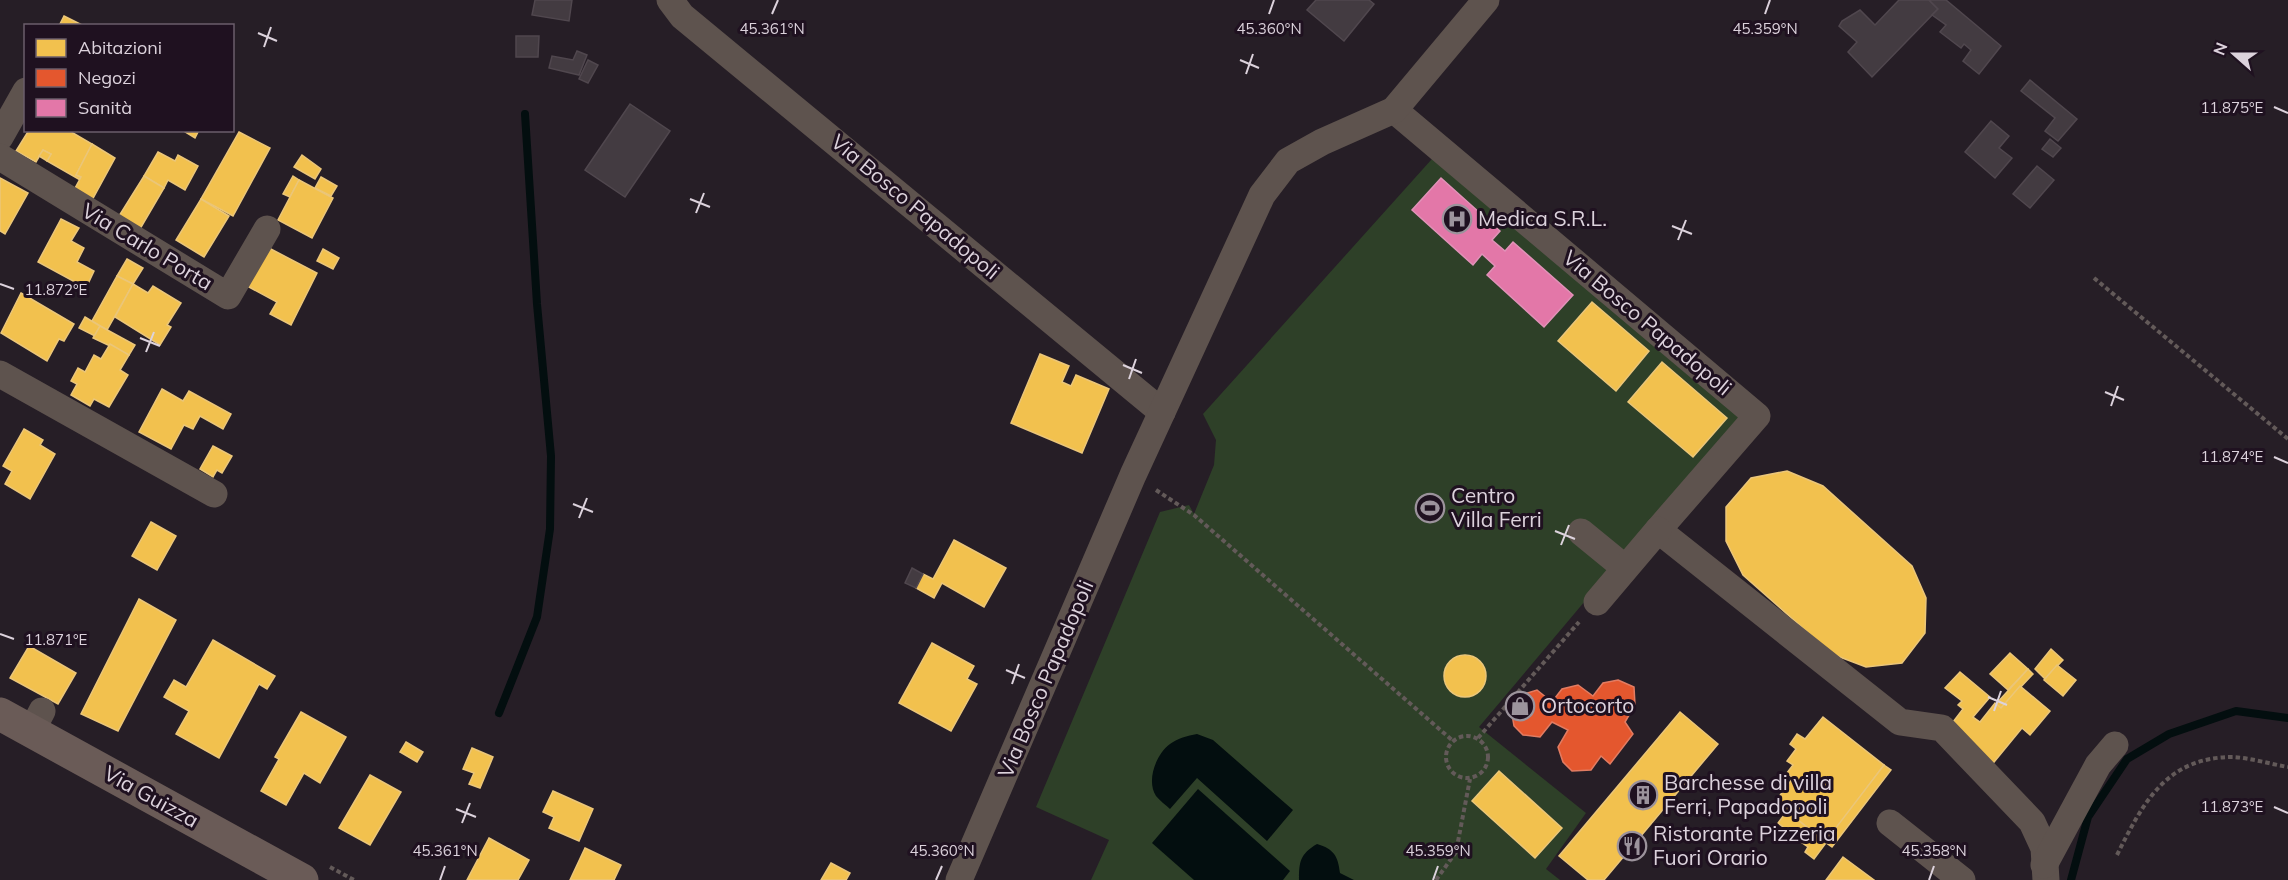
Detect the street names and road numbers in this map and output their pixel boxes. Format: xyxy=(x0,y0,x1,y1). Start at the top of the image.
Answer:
street label: Via Bosco Papadopoli xyxy=(826,128,1005,284)
street label: Via Carlo Porta xyxy=(77,197,218,295)
street label: Via Bosco Papadopoli xyxy=(1558,244,1737,400)
street label: Via Bosco Papadopoli xyxy=(992,576,1099,781)
street label: Via Guizza xyxy=(99,759,203,833)

